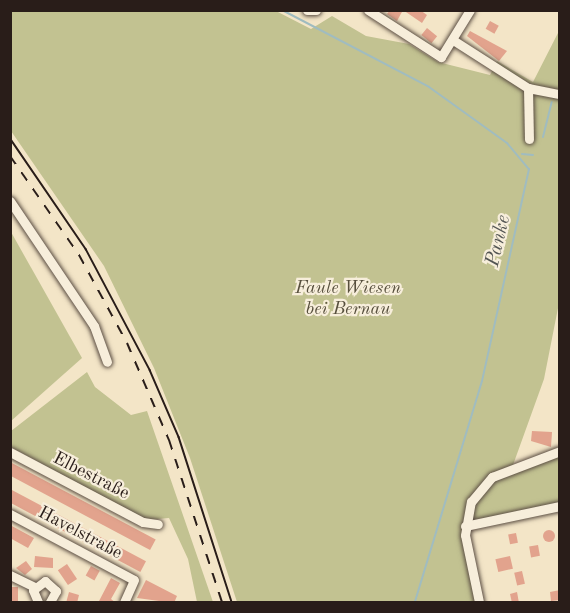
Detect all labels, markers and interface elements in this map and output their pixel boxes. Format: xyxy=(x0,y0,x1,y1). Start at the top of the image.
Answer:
water label: Panke xyxy=(481,213,517,269)
park label: Faule Wiesen bei Bernau xyxy=(295,278,401,320)
street label: Elbestraße xyxy=(49,448,133,504)
street label: Havelstraße xyxy=(34,502,126,564)

